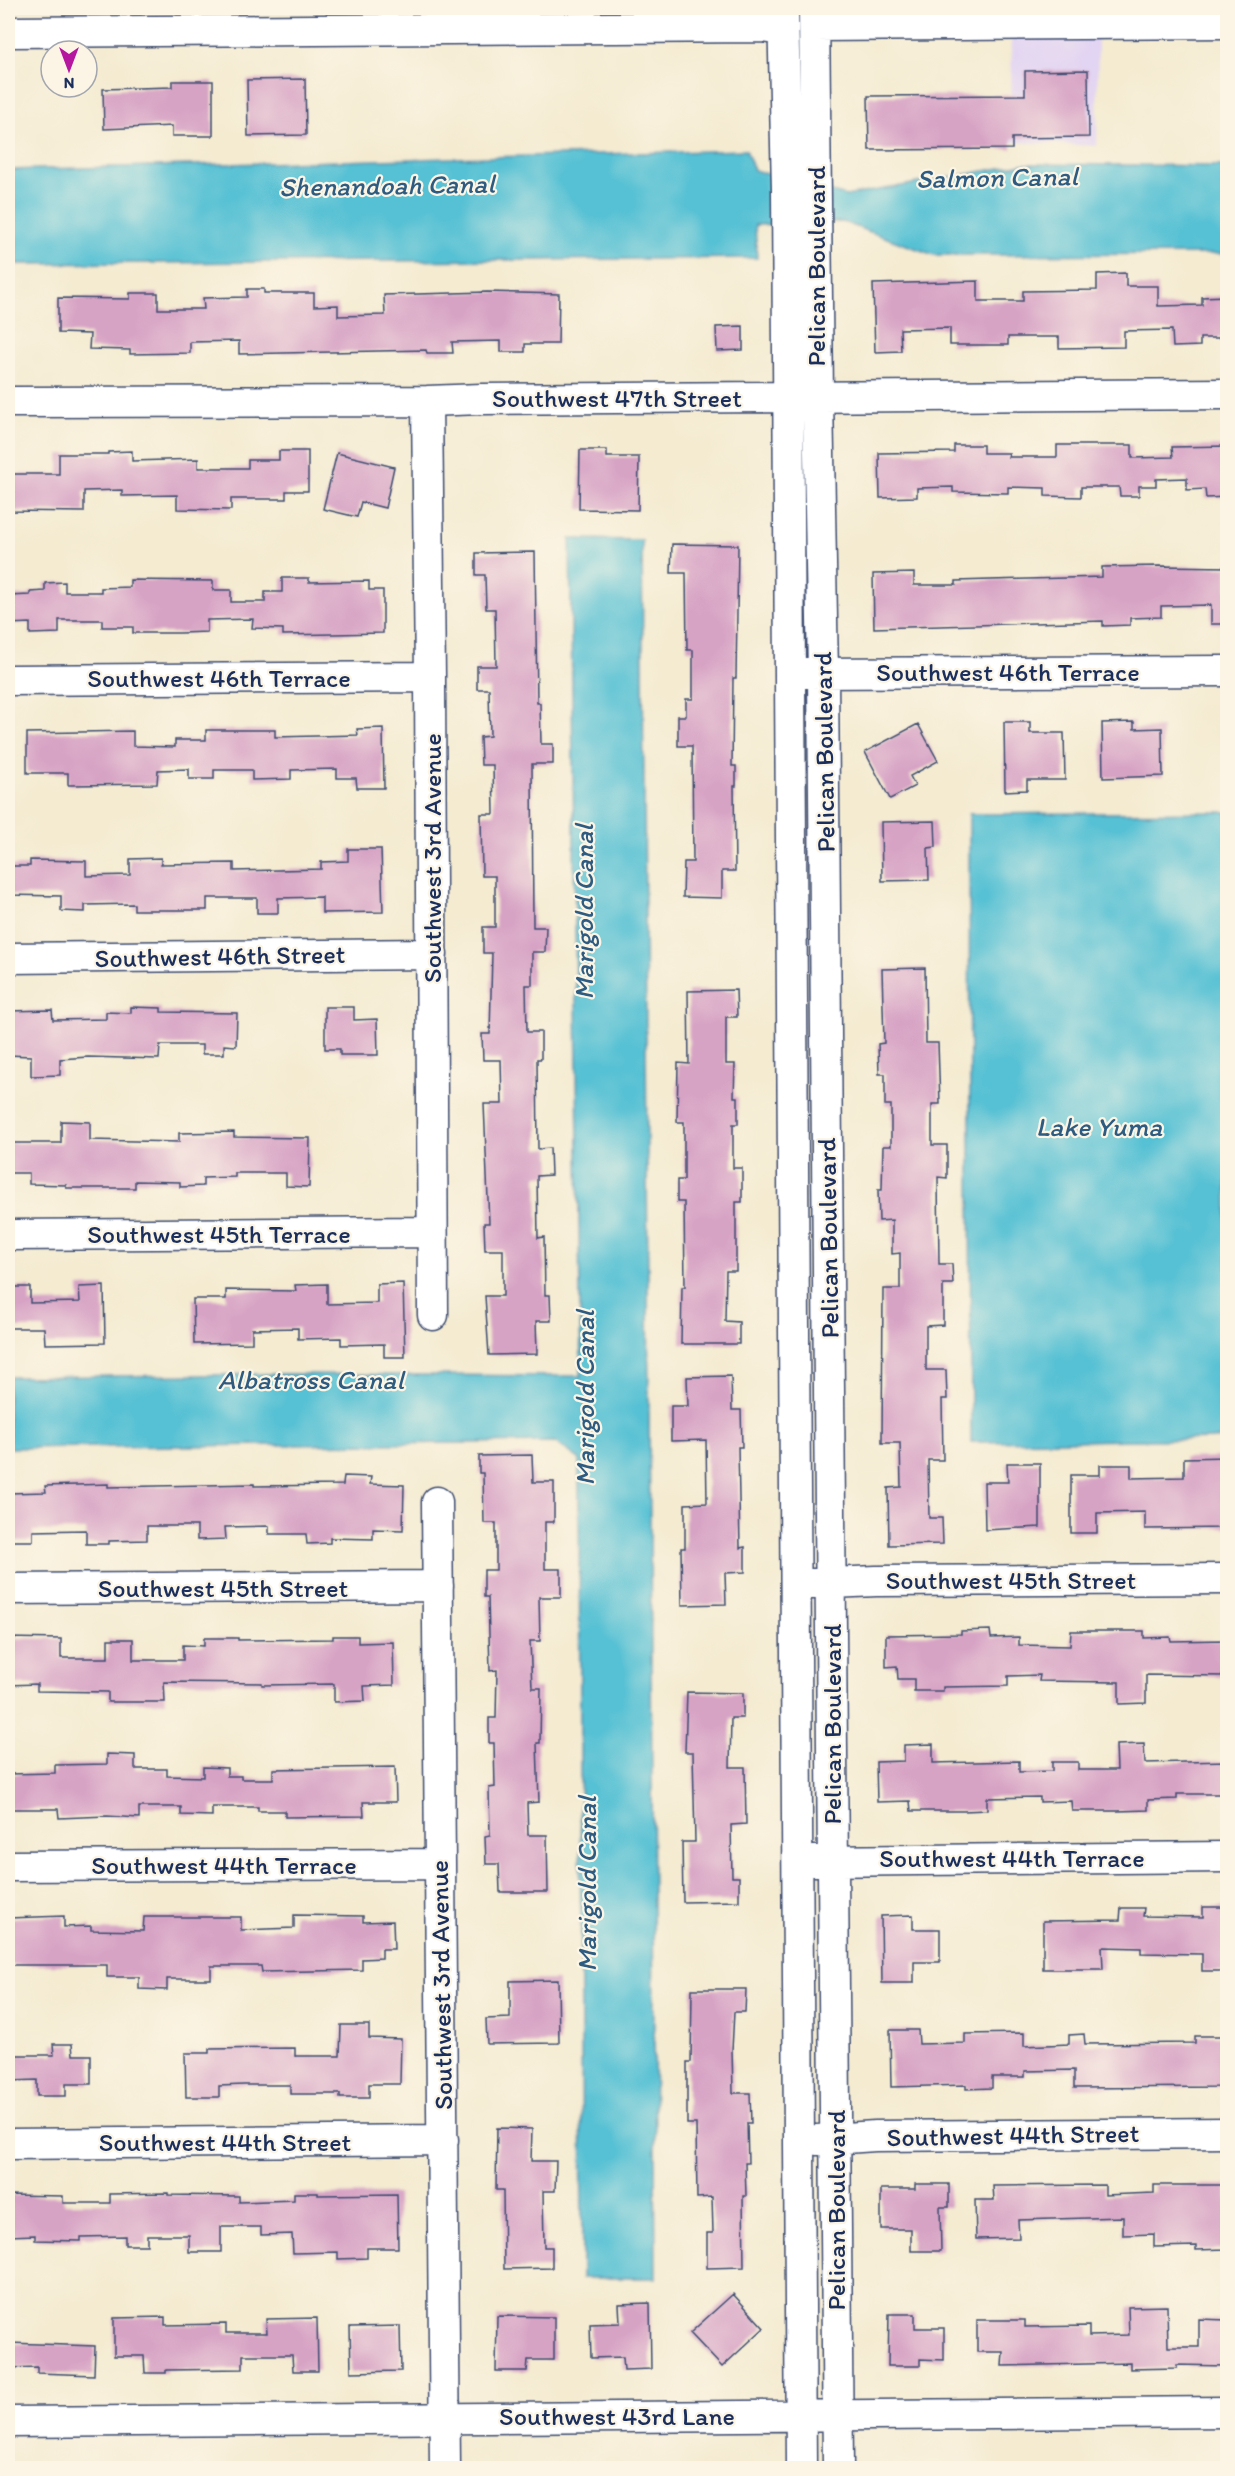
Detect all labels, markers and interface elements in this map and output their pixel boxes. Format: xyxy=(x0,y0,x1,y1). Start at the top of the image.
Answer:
north arrow xyxy=(39,39,99,99)
text: N xyxy=(64,74,74,93)
water label: Salmon Canal xyxy=(916,159,1081,195)
street label: Pelican Boulevard xyxy=(800,165,832,366)
water label: Shenandoah Canal xyxy=(279,167,497,203)
street label: Southwest 47th Street xyxy=(492,382,742,414)
street label: Pelican Boulevard xyxy=(806,651,842,853)
street label: Southwest 46th Terrace xyxy=(876,656,1140,688)
street label: Southwest 46th Terrace xyxy=(87,662,351,694)
street label: Southwest 3rd Avenue xyxy=(416,733,448,983)
water label: Marigold Canal xyxy=(567,822,600,1000)
street label: Southwest 46th Street xyxy=(94,938,346,974)
water label: Lake Yuma xyxy=(1036,1110,1163,1143)
street label: Pelican Boulevard xyxy=(810,1137,846,1339)
street label: Southwest 45th Terrace xyxy=(87,1218,351,1250)
water label: Marigold Canal xyxy=(568,1308,601,1486)
water label: Albatross Canal xyxy=(218,1363,406,1396)
street label: Southwest 45th Street xyxy=(886,1564,1137,1596)
street label: Southwest 45th Street xyxy=(98,1572,349,1604)
street label: Pelican Boulevard xyxy=(816,1623,848,1824)
water label: Marigold Canal xyxy=(570,1794,603,1972)
street label: Southwest 44th Terrace xyxy=(879,1842,1145,1874)
street label: Southwest 44th Terrace xyxy=(91,1849,357,1881)
street label: Southwest 3rd Avenue xyxy=(423,1860,459,2110)
street label: Pelican Boulevard xyxy=(820,2109,852,2310)
street label: Southwest 44th Street xyxy=(886,2117,1140,2153)
street label: Southwest 44th Street xyxy=(99,2126,352,2158)
street label: Southwest 43rd Lane xyxy=(499,2400,735,2432)

